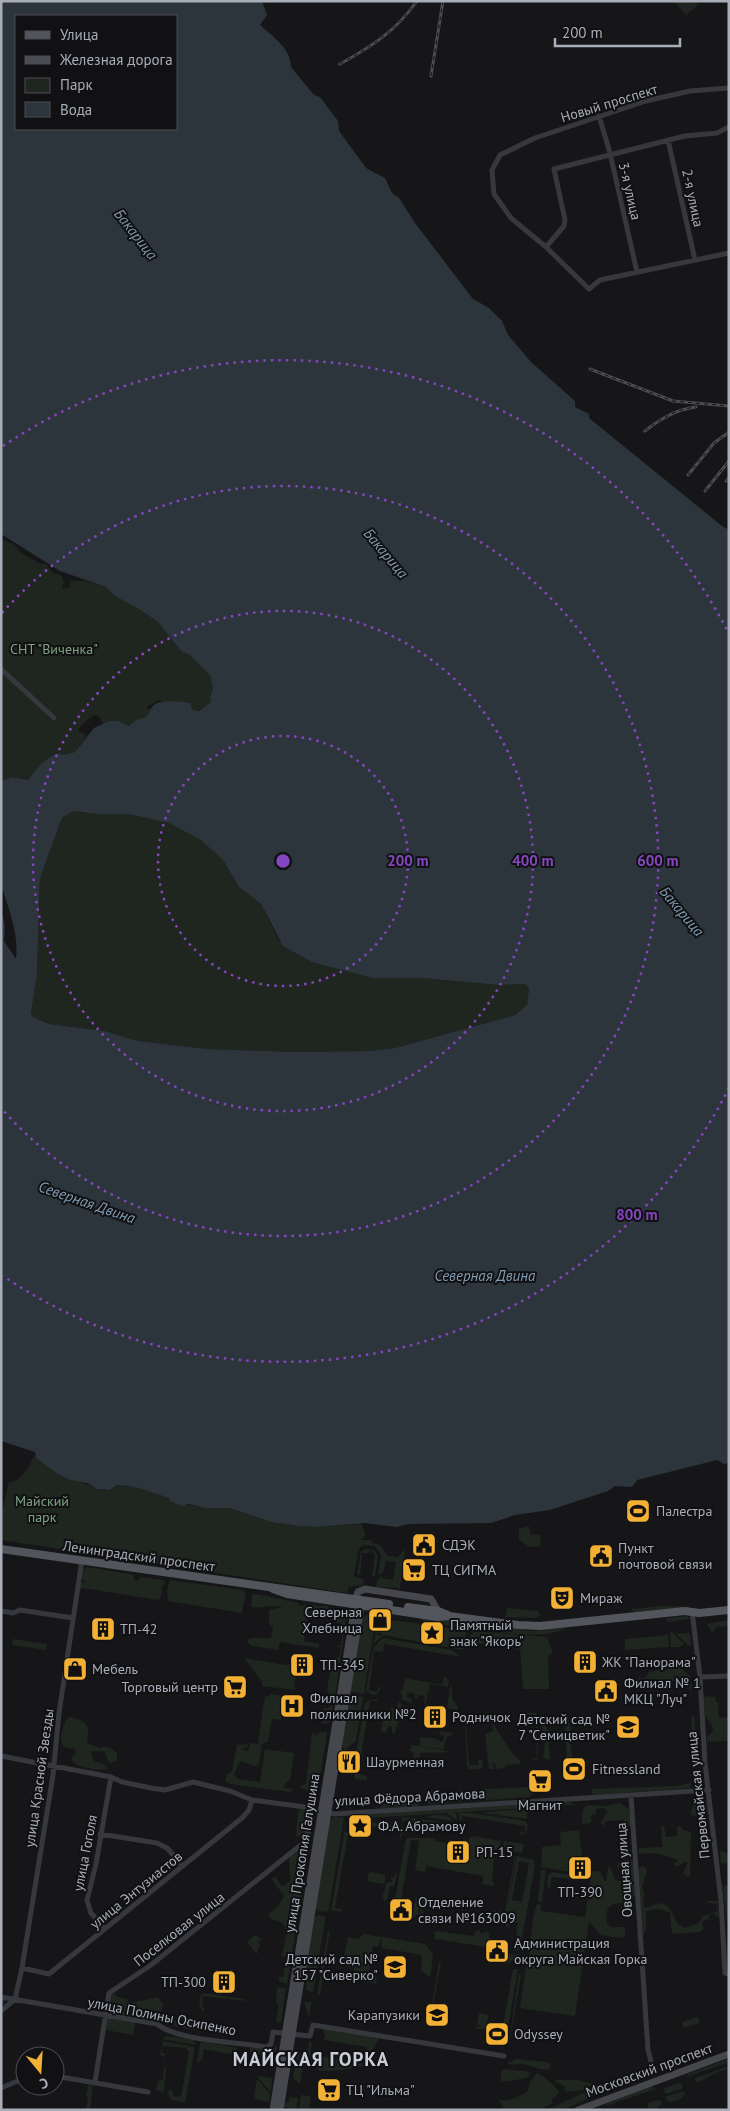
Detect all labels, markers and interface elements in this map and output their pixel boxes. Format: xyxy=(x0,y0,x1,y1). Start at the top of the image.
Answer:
legend xyxy=(15,15,178,130)
scale bar xyxy=(555,15,680,47)
text: 200 m xyxy=(562,23,603,42)
text: Улица xyxy=(60,25,98,44)
text: Железная дорога xyxy=(59,50,173,69)
text: Парк xyxy=(60,75,93,94)
street label: Новый проспект xyxy=(558,80,660,126)
text: Вода xyxy=(60,100,92,119)
street label: 3-я улица xyxy=(615,160,645,222)
street label: 2-я улица xyxy=(678,167,708,229)
water label: Бакарица xyxy=(110,205,162,264)
water label: Бакарица xyxy=(360,524,413,582)
park label: СНТ "Виченка" xyxy=(10,640,98,658)
text: 200 m xyxy=(387,851,429,870)
text: 400 m xyxy=(512,851,554,870)
text: 600 m xyxy=(637,851,679,870)
centre of rings xyxy=(274,852,292,870)
water label: Бакарица xyxy=(656,882,709,940)
water label: Северная Двина xyxy=(36,1177,138,1228)
text: 800 m xyxy=(616,1205,658,1224)
water label: Северная Двина xyxy=(435,1266,536,1285)
park label: Майский парк xyxy=(15,1492,69,1526)
sports icon: Палестра xyxy=(625,1498,651,1524)
place label: Палестра xyxy=(656,1502,712,1520)
public building icon: СДЭК xyxy=(411,1532,437,1558)
street label: Ленинградский проспект xyxy=(61,1536,217,1576)
place label: СДЭК xyxy=(442,1536,476,1554)
place label: Пункт почтовой связи xyxy=(618,1539,712,1573)
public building icon: Пункт почтовой связи xyxy=(588,1543,614,1569)
supermarket icon: ТЦ СИГМА xyxy=(401,1557,427,1583)
place label: ТЦ СИГМА xyxy=(432,1561,497,1579)
theatre icon: Мираж xyxy=(549,1585,575,1611)
place label: Мираж xyxy=(580,1589,623,1607)
place label: Северная Хлебница xyxy=(302,1603,362,1637)
shop icon: Северная Хлебница xyxy=(367,1607,393,1633)
building icon: ТП-42 xyxy=(90,1616,116,1642)
place label: Памятный знак "Якорь" xyxy=(450,1616,524,1650)
place label: ТП-42 xyxy=(120,1620,157,1638)
place icon: Памятный знак "Якорь" xyxy=(419,1620,445,1646)
building icon: ЖК "Панорама" xyxy=(572,1649,598,1675)
building icon: ТП-345 xyxy=(289,1652,315,1678)
place label: ЖК "Панорама" xyxy=(601,1653,696,1671)
shop icon: Мебель xyxy=(62,1656,88,1682)
place label: ТП-345 xyxy=(320,1656,365,1674)
place label: Мебель xyxy=(92,1660,139,1678)
supermarket icon: Торговый центр xyxy=(222,1674,248,1700)
place label: Филиал № 1 МКЦ "Луч" xyxy=(624,1674,701,1708)
place label: Торговый центр xyxy=(121,1678,218,1696)
public building icon: Филиал № 1 МКЦ "Луч" xyxy=(593,1678,619,1704)
place label: Филиал поликлиники №2 xyxy=(310,1689,417,1723)
hospital icon: Филиал поликлиники №2 xyxy=(279,1693,305,1719)
building icon: Родничок xyxy=(422,1704,448,1730)
street label: улица Красной Звезды xyxy=(20,1707,58,1849)
place label: Родничок xyxy=(452,1708,511,1726)
place label: Детский сад № 7 "Семицветик" xyxy=(518,1710,610,1744)
school or university icon: Детский сад № 7 "Семицветик" xyxy=(615,1714,641,1740)
street label: Первомайская улица xyxy=(682,1730,714,1860)
restaurant icon: Шаурменная xyxy=(336,1749,362,1775)
place label: Шаурменная xyxy=(366,1753,444,1771)
sports icon: Fitnessland xyxy=(561,1756,587,1782)
place label: Fitnessland xyxy=(592,1760,661,1778)
supermarket icon: Магнит xyxy=(527,1768,553,1794)
street label: улица Прокопия Галушина xyxy=(281,1772,323,1934)
street label: улица Фёдора Абрамова xyxy=(334,1784,486,1810)
place label: Магнит xyxy=(518,1796,562,1814)
street label: улица Гоголя xyxy=(69,1813,101,1893)
place icon: Ф.А. Абрамову xyxy=(347,1813,373,1839)
place label: Ф.А. Абрамову xyxy=(378,1817,466,1835)
street label: Овощная улица xyxy=(612,1822,636,1918)
building icon: РП-15 xyxy=(445,1839,471,1865)
place label: РП-15 xyxy=(476,1843,513,1861)
street label: улица Энтузиастов xyxy=(86,1847,186,1933)
building icon: ТП-390 xyxy=(567,1855,593,1881)
place label: ТП-390 xyxy=(558,1883,603,1901)
street label: Поселковая улица xyxy=(130,1888,228,1970)
place label: Отделение связи №163009 xyxy=(418,1893,516,1927)
public building icon: Отделение связи №163009 xyxy=(388,1897,414,1923)
place label: Администрация округа Майская Горка xyxy=(514,1934,647,1968)
public building icon: Администрация округа Майская Горка xyxy=(484,1938,510,1964)
place label: Детский сад № 157 "Сиверко" xyxy=(286,1950,378,1984)
school or university icon: Детский сад № 157 "Сиверко" xyxy=(382,1954,408,1980)
building icon: ТП-300 xyxy=(211,1969,237,1995)
place label: ТП-300 xyxy=(161,1973,206,1991)
street label: улица Полины Осипенко xyxy=(86,1993,238,2039)
school or university icon: Карапузики xyxy=(424,2002,450,2028)
place label: Карапузики xyxy=(348,2006,420,2024)
sports icon: Odyssey xyxy=(484,2021,510,2047)
place label: Odyssey xyxy=(514,2025,563,2043)
street label: Московский проспект xyxy=(583,2039,715,2101)
north arrow xyxy=(15,2046,65,2096)
district label: МАЙСКАЯ ГОРКА xyxy=(233,2047,389,2071)
text: С xyxy=(37,2074,51,2093)
supermarket icon: ТЦ "Ильма" xyxy=(316,2077,342,2103)
place label: ТЦ "Ильма" xyxy=(346,2081,415,2099)

